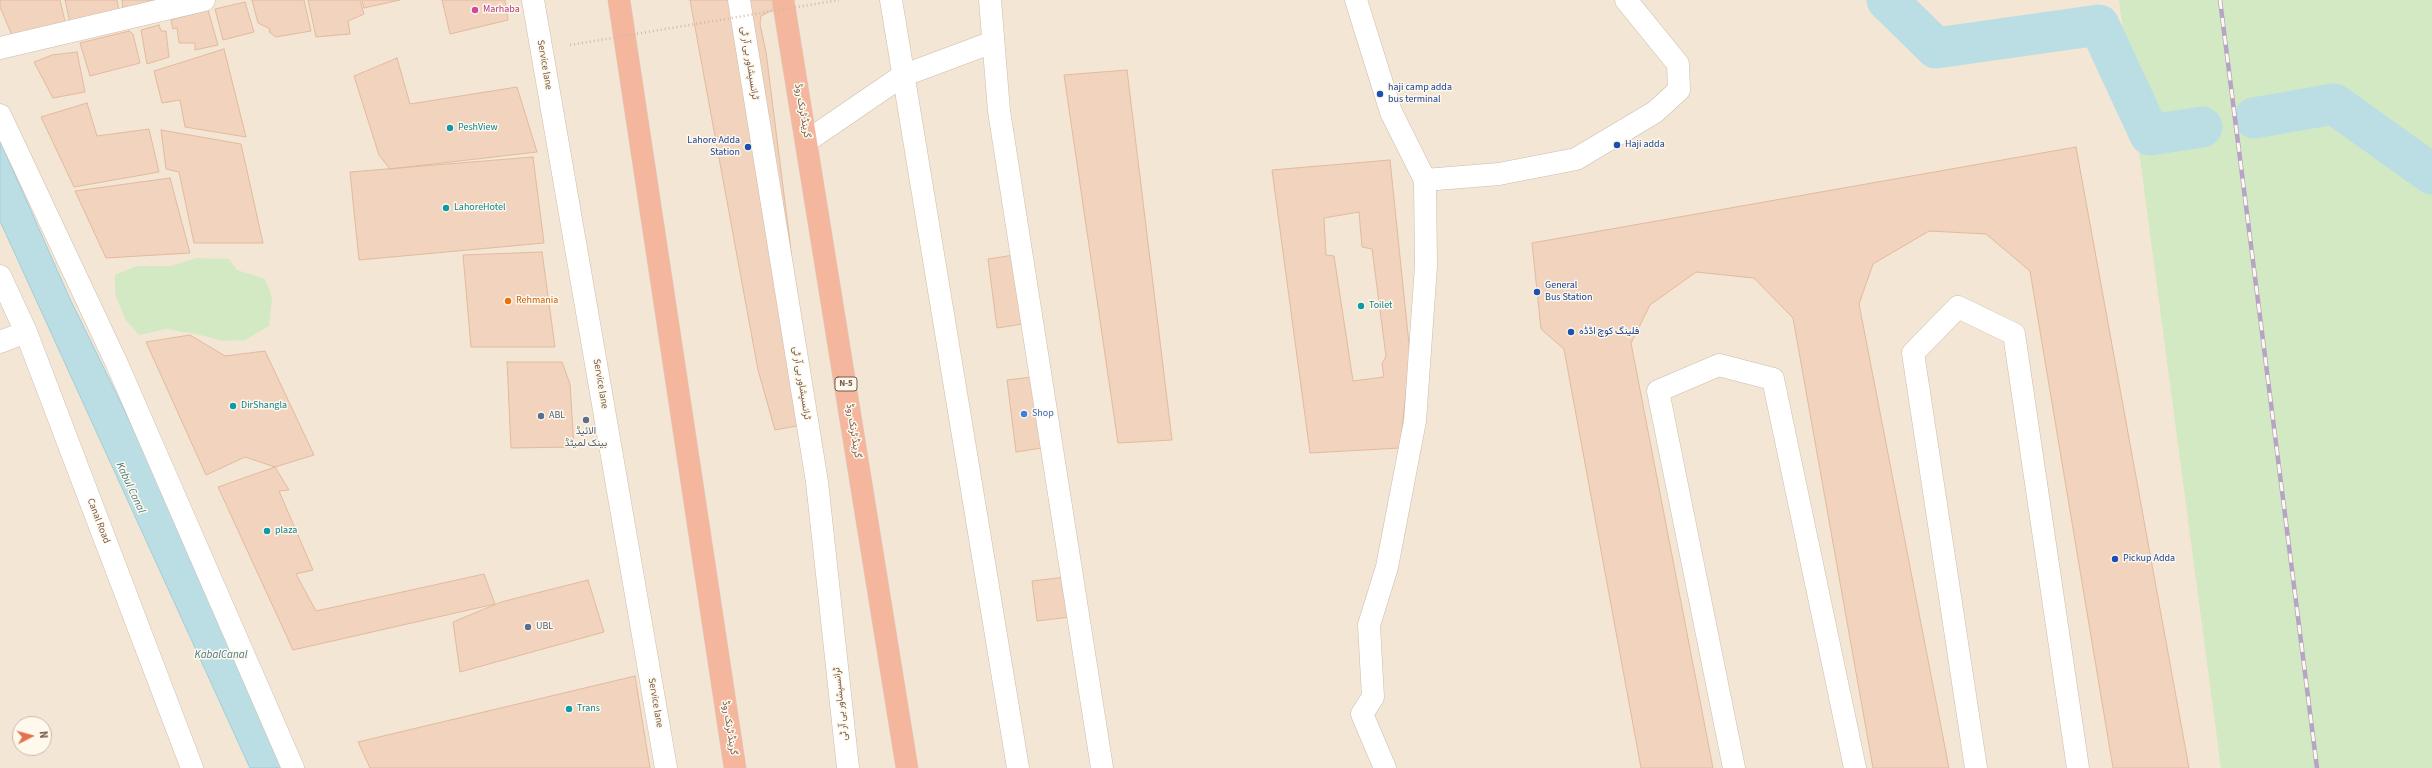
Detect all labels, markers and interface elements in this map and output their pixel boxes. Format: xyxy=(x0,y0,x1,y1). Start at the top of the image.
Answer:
place label: Marhaba xyxy=(483,4,520,16)
marker: Marhaba xyxy=(470,5,480,15)
street label: ٹرانسپشاور بی آر ٹی xyxy=(737,26,761,100)
street label: Service lane xyxy=(534,39,554,91)
place label: haji camp adda bus terminal xyxy=(1388,82,1452,106)
street label: گرینڈ ٹرنک روڈ xyxy=(791,83,813,139)
marker: haji camp adda bus terminal xyxy=(1375,89,1385,99)
place label: PeshView xyxy=(458,122,498,134)
marker: PeshView xyxy=(445,123,455,133)
place label: Lahore Adda Station xyxy=(687,135,740,158)
place label: Haji adda xyxy=(1625,139,1665,151)
marker: Haji adda xyxy=(1612,140,1622,150)
marker: Lahore Adda Station xyxy=(743,142,753,152)
place label: LahoreHotel xyxy=(454,202,506,214)
marker: LahoreHotel xyxy=(441,203,451,213)
place label: General Bus Station xyxy=(1545,280,1592,304)
marker: General Bus Station xyxy=(1532,287,1542,297)
place label: Rehmania xyxy=(516,295,558,307)
marker: Rehmania xyxy=(503,296,513,306)
place label: Toilet xyxy=(1369,300,1392,312)
marker: Toilet xyxy=(1356,301,1366,311)
place label: فلینگ کوچ اڈڈہ xyxy=(1579,326,1639,338)
marker: فلینگ کوچ اڈڈہ xyxy=(1566,327,1576,337)
street label: ٹرانسپشاور بی آر ٹی xyxy=(789,346,813,420)
street label: Service lane xyxy=(590,358,610,410)
road number: N-5 xyxy=(835,377,857,391)
place label: DirShangla xyxy=(241,400,287,412)
marker: DirShangla xyxy=(228,401,238,411)
street label: گرینڈ ٹرنک روڈ xyxy=(843,403,863,459)
place label: Shop xyxy=(1032,408,1054,420)
marker: Shop xyxy=(1019,409,1029,419)
place label: ABL xyxy=(549,410,565,422)
marker: ABL xyxy=(536,411,546,421)
marker: الائیڈ بینک لمیٹڈ xyxy=(581,415,591,425)
place label: الائیڈ بینک لمیٹڈ xyxy=(565,426,607,450)
water label: Kabul Canal xyxy=(112,460,148,516)
street label: Canal Road xyxy=(84,497,112,545)
place label: plaza xyxy=(275,525,297,537)
marker: plaza xyxy=(262,526,272,536)
place label: Pickup Adda xyxy=(2123,553,2175,565)
marker: Pickup Adda xyxy=(2110,554,2120,564)
place label: UBL xyxy=(536,621,553,633)
marker: UBL xyxy=(523,622,533,632)
water label: KabalCanal xyxy=(195,649,247,663)
street label: ٹرانسپشاور بی آر ٹی xyxy=(831,667,851,741)
street label: Service lane xyxy=(645,677,665,729)
street label: گرینڈ ٹرنک روڈ xyxy=(719,700,739,756)
place label: Trans xyxy=(577,703,600,715)
marker: Trans xyxy=(564,704,574,714)
north arrow xyxy=(12,716,52,756)
text: N xyxy=(36,730,51,739)

